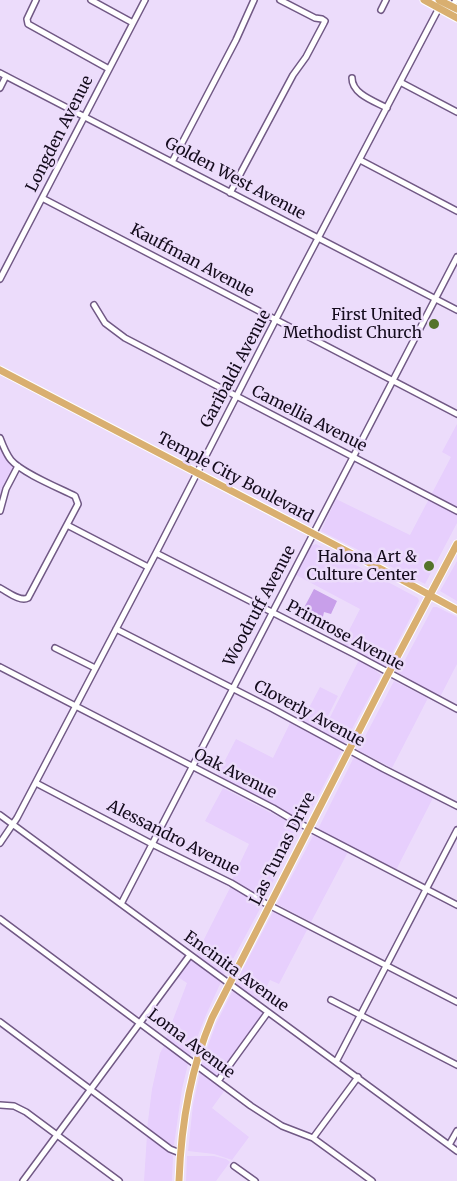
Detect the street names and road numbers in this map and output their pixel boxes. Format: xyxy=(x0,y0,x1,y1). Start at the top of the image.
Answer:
street label: Longden Avenue xyxy=(22,73,98,195)
street label: Golden West Avenue xyxy=(161,134,309,224)
street label: Kauffman Avenue xyxy=(127,220,257,302)
street label: Garibaldi Avenue xyxy=(197,307,275,431)
street label: Camellia Avenue xyxy=(248,382,370,456)
street label: Temple City Boulevard xyxy=(154,429,316,527)
street label: Woodruff Avenue xyxy=(220,542,300,670)
street label: Primrose Avenue xyxy=(283,597,407,675)
street label: Cloverly Avenue xyxy=(250,677,368,751)
street label: Oak Avenue xyxy=(190,745,280,803)
street label: Las Tunas Drive xyxy=(246,789,320,909)
street label: Alessandro Avenue xyxy=(104,796,242,880)
street label: Encinita Avenue xyxy=(180,928,292,1016)
street label: Loma Avenue xyxy=(144,1005,238,1083)

